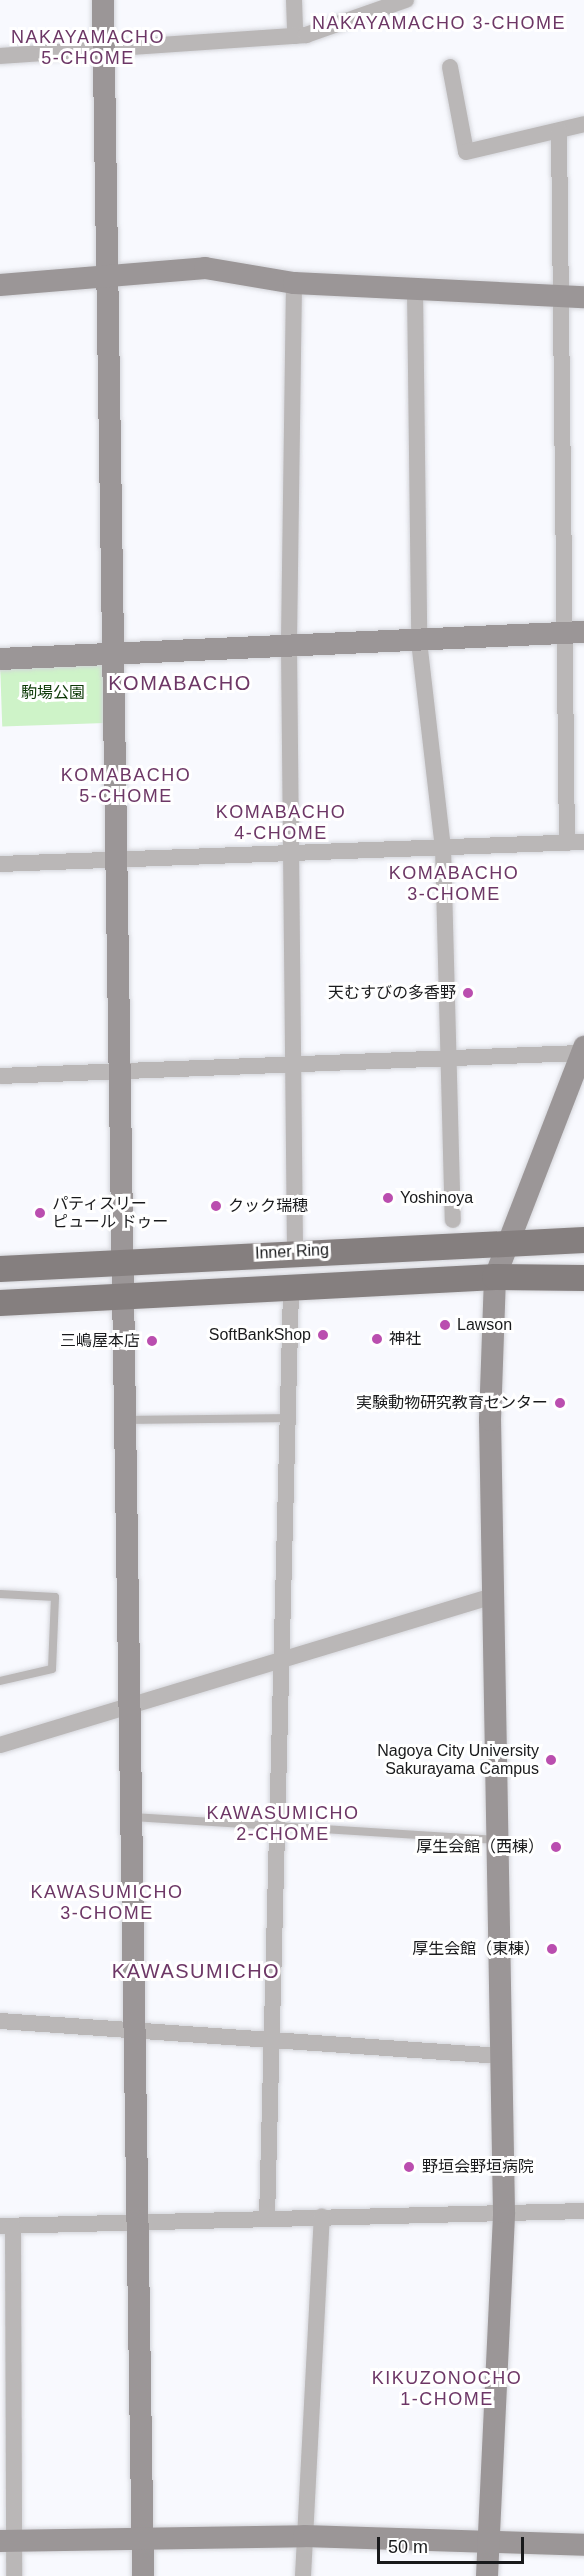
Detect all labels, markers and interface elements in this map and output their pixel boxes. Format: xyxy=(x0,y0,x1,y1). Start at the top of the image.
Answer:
district label: NAKAYAMACHO 3-CHOME xyxy=(312,12,566,34)
district label: NAKAYAMACHO 5-CHOME xyxy=(11,27,165,70)
district label: KOMABACHO xyxy=(108,671,252,695)
park label: 駒場公園 xyxy=(21,683,85,703)
district label: KOMABACHO 5-CHOME xyxy=(61,765,191,808)
district label: KOMABACHO 4-CHOME xyxy=(216,802,346,844)
district label: KOMABACHO 3-CHOME xyxy=(389,863,519,906)
place label: 天むすびの多香野 xyxy=(328,983,456,1003)
marker: 天むすびの多香野 xyxy=(461,986,475,1000)
place label: Yoshinoya xyxy=(400,1188,473,1208)
marker: Yoshinoya xyxy=(381,1191,395,1205)
place label: パティスリー ピュール ドゥー xyxy=(52,1194,168,1232)
place label: クック瑞穂 xyxy=(228,1196,308,1216)
marker: クック瑞穂 xyxy=(209,1199,223,1213)
marker: パティスリー ピュール ドゥー xyxy=(33,1206,47,1220)
street label: Inner Ring xyxy=(255,1240,329,1264)
place label: Lawson xyxy=(457,1315,512,1335)
marker: Lawson xyxy=(438,1318,452,1332)
place label: SoftBankShop xyxy=(209,1325,311,1345)
marker: SoftBankShop xyxy=(316,1328,330,1342)
place label: 神社 xyxy=(389,1329,421,1349)
place label: 三嶋屋本店 xyxy=(60,1331,140,1351)
marker: 神社 xyxy=(370,1332,384,1346)
marker: 三嶋屋本店 xyxy=(145,1334,159,1348)
place label: 実験動物研究教育センター xyxy=(356,1393,548,1413)
marker: 実験動物研究教育センター xyxy=(553,1396,567,1410)
place label: Nagoya City University Sakurayama Campus xyxy=(377,1741,539,1779)
marker: Nagoya City University Sakurayama Campus xyxy=(544,1753,558,1767)
district label: KAWASUMICHO 2-CHOME xyxy=(206,1803,360,1846)
place label: 厚生会館（西棟） xyxy=(416,1837,544,1857)
marker: 厚生会館（西棟） xyxy=(549,1840,563,1854)
district label: KAWASUMICHO 3-CHOME xyxy=(30,1882,184,1924)
place label: 厚生会館（東棟） xyxy=(412,1939,540,1959)
marker: 厚生会館（東棟） xyxy=(545,1942,559,1956)
district label: KAWASUMICHO xyxy=(112,1959,280,1983)
place label: 野垣会野垣病院 xyxy=(422,2157,534,2177)
marker: 野垣会野垣病院 xyxy=(400,2158,418,2176)
district label: KIKUZONOCHO 1-CHOME xyxy=(372,2368,522,2410)
scale bar xyxy=(380,2525,527,2563)
text: 50 m xyxy=(388,2537,428,2557)

